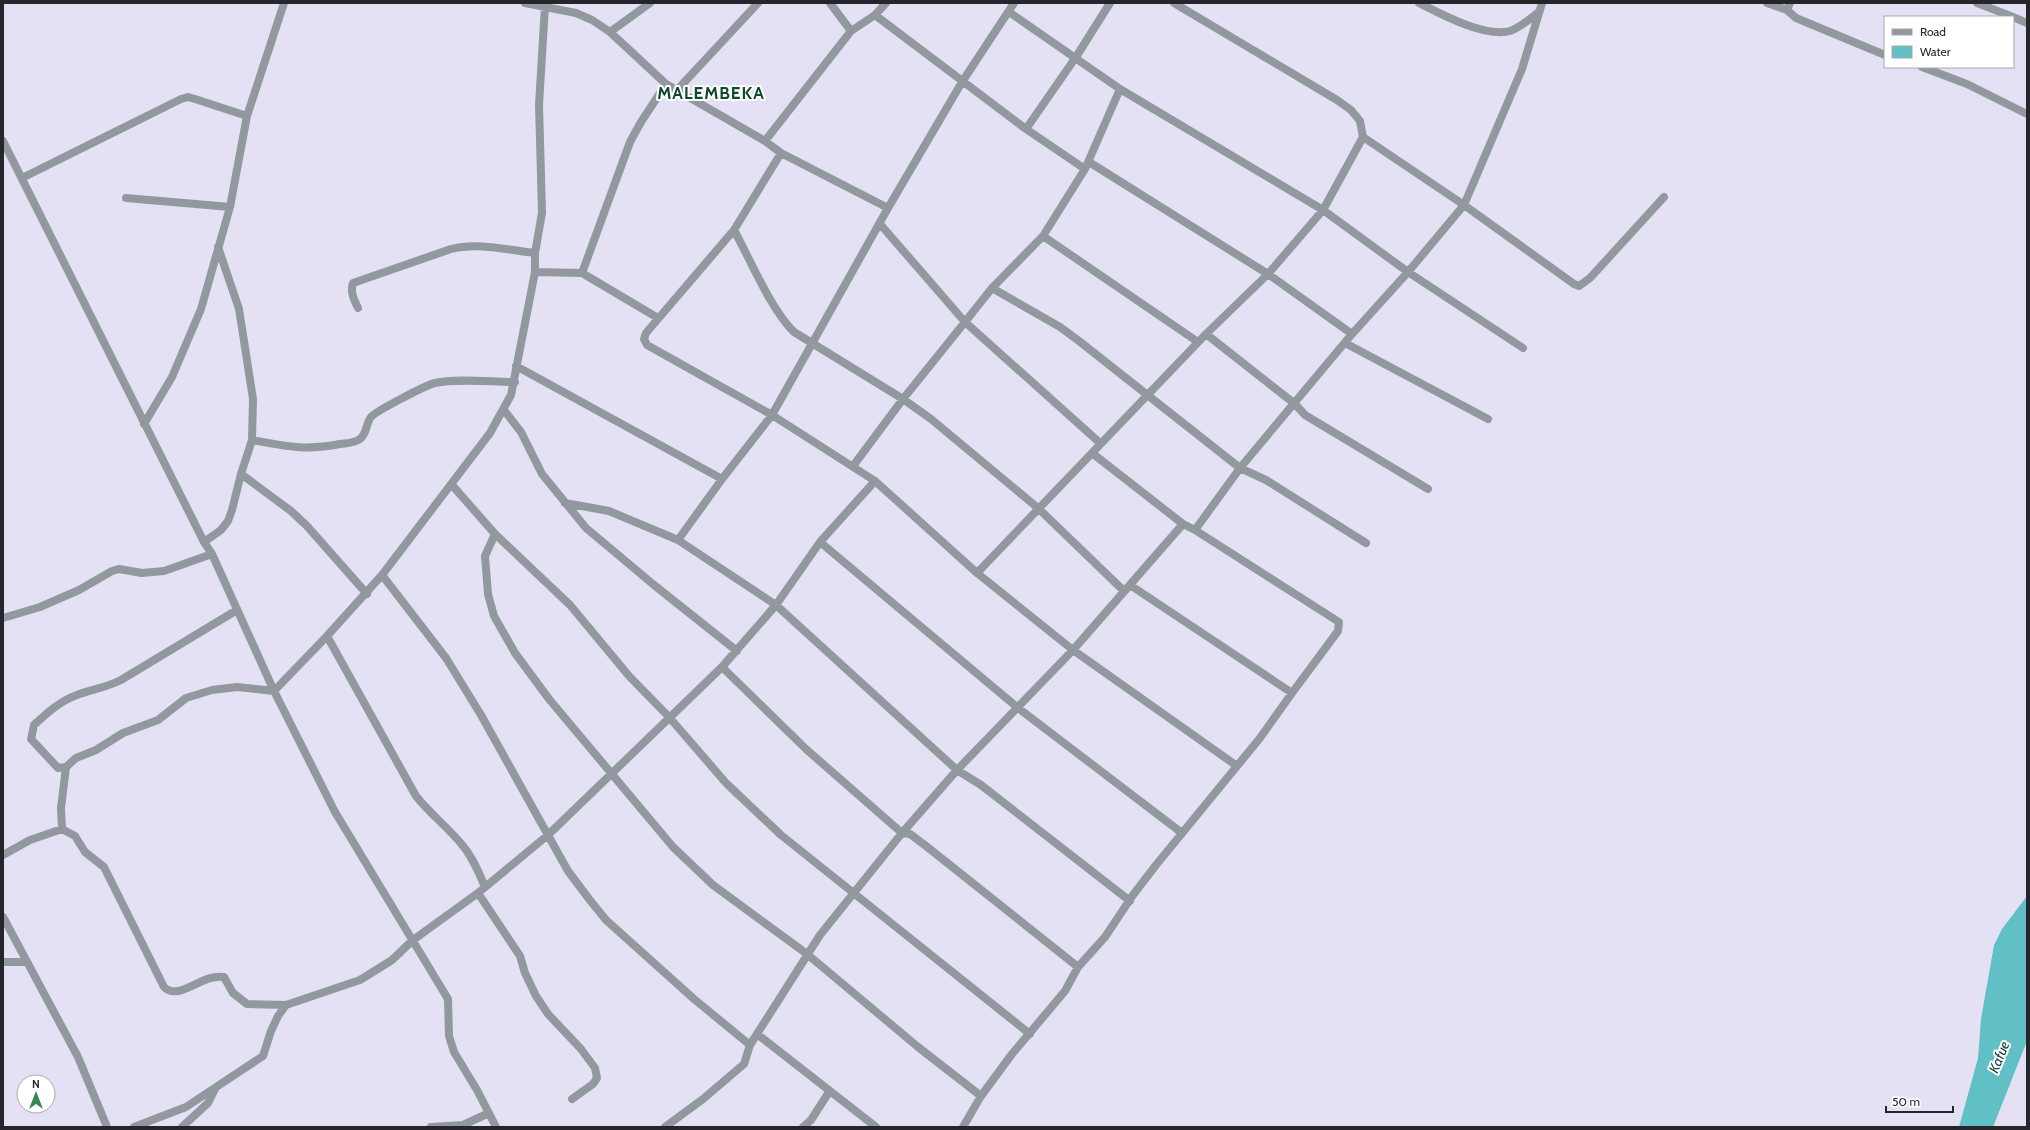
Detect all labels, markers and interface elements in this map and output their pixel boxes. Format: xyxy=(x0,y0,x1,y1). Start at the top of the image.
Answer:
legend xyxy=(1884,16,2014,68)
text: Road xyxy=(1920,24,1946,39)
text: Water xyxy=(1920,44,1951,59)
district label: MALEMBEKA xyxy=(657,83,765,103)
water label: Kafue xyxy=(1985,1038,2014,1076)
north arrow xyxy=(16,1074,56,1114)
text: N xyxy=(32,1077,40,1091)
scale bar xyxy=(1886,1088,1953,1114)
text: 50 m xyxy=(1892,1094,1920,1109)

